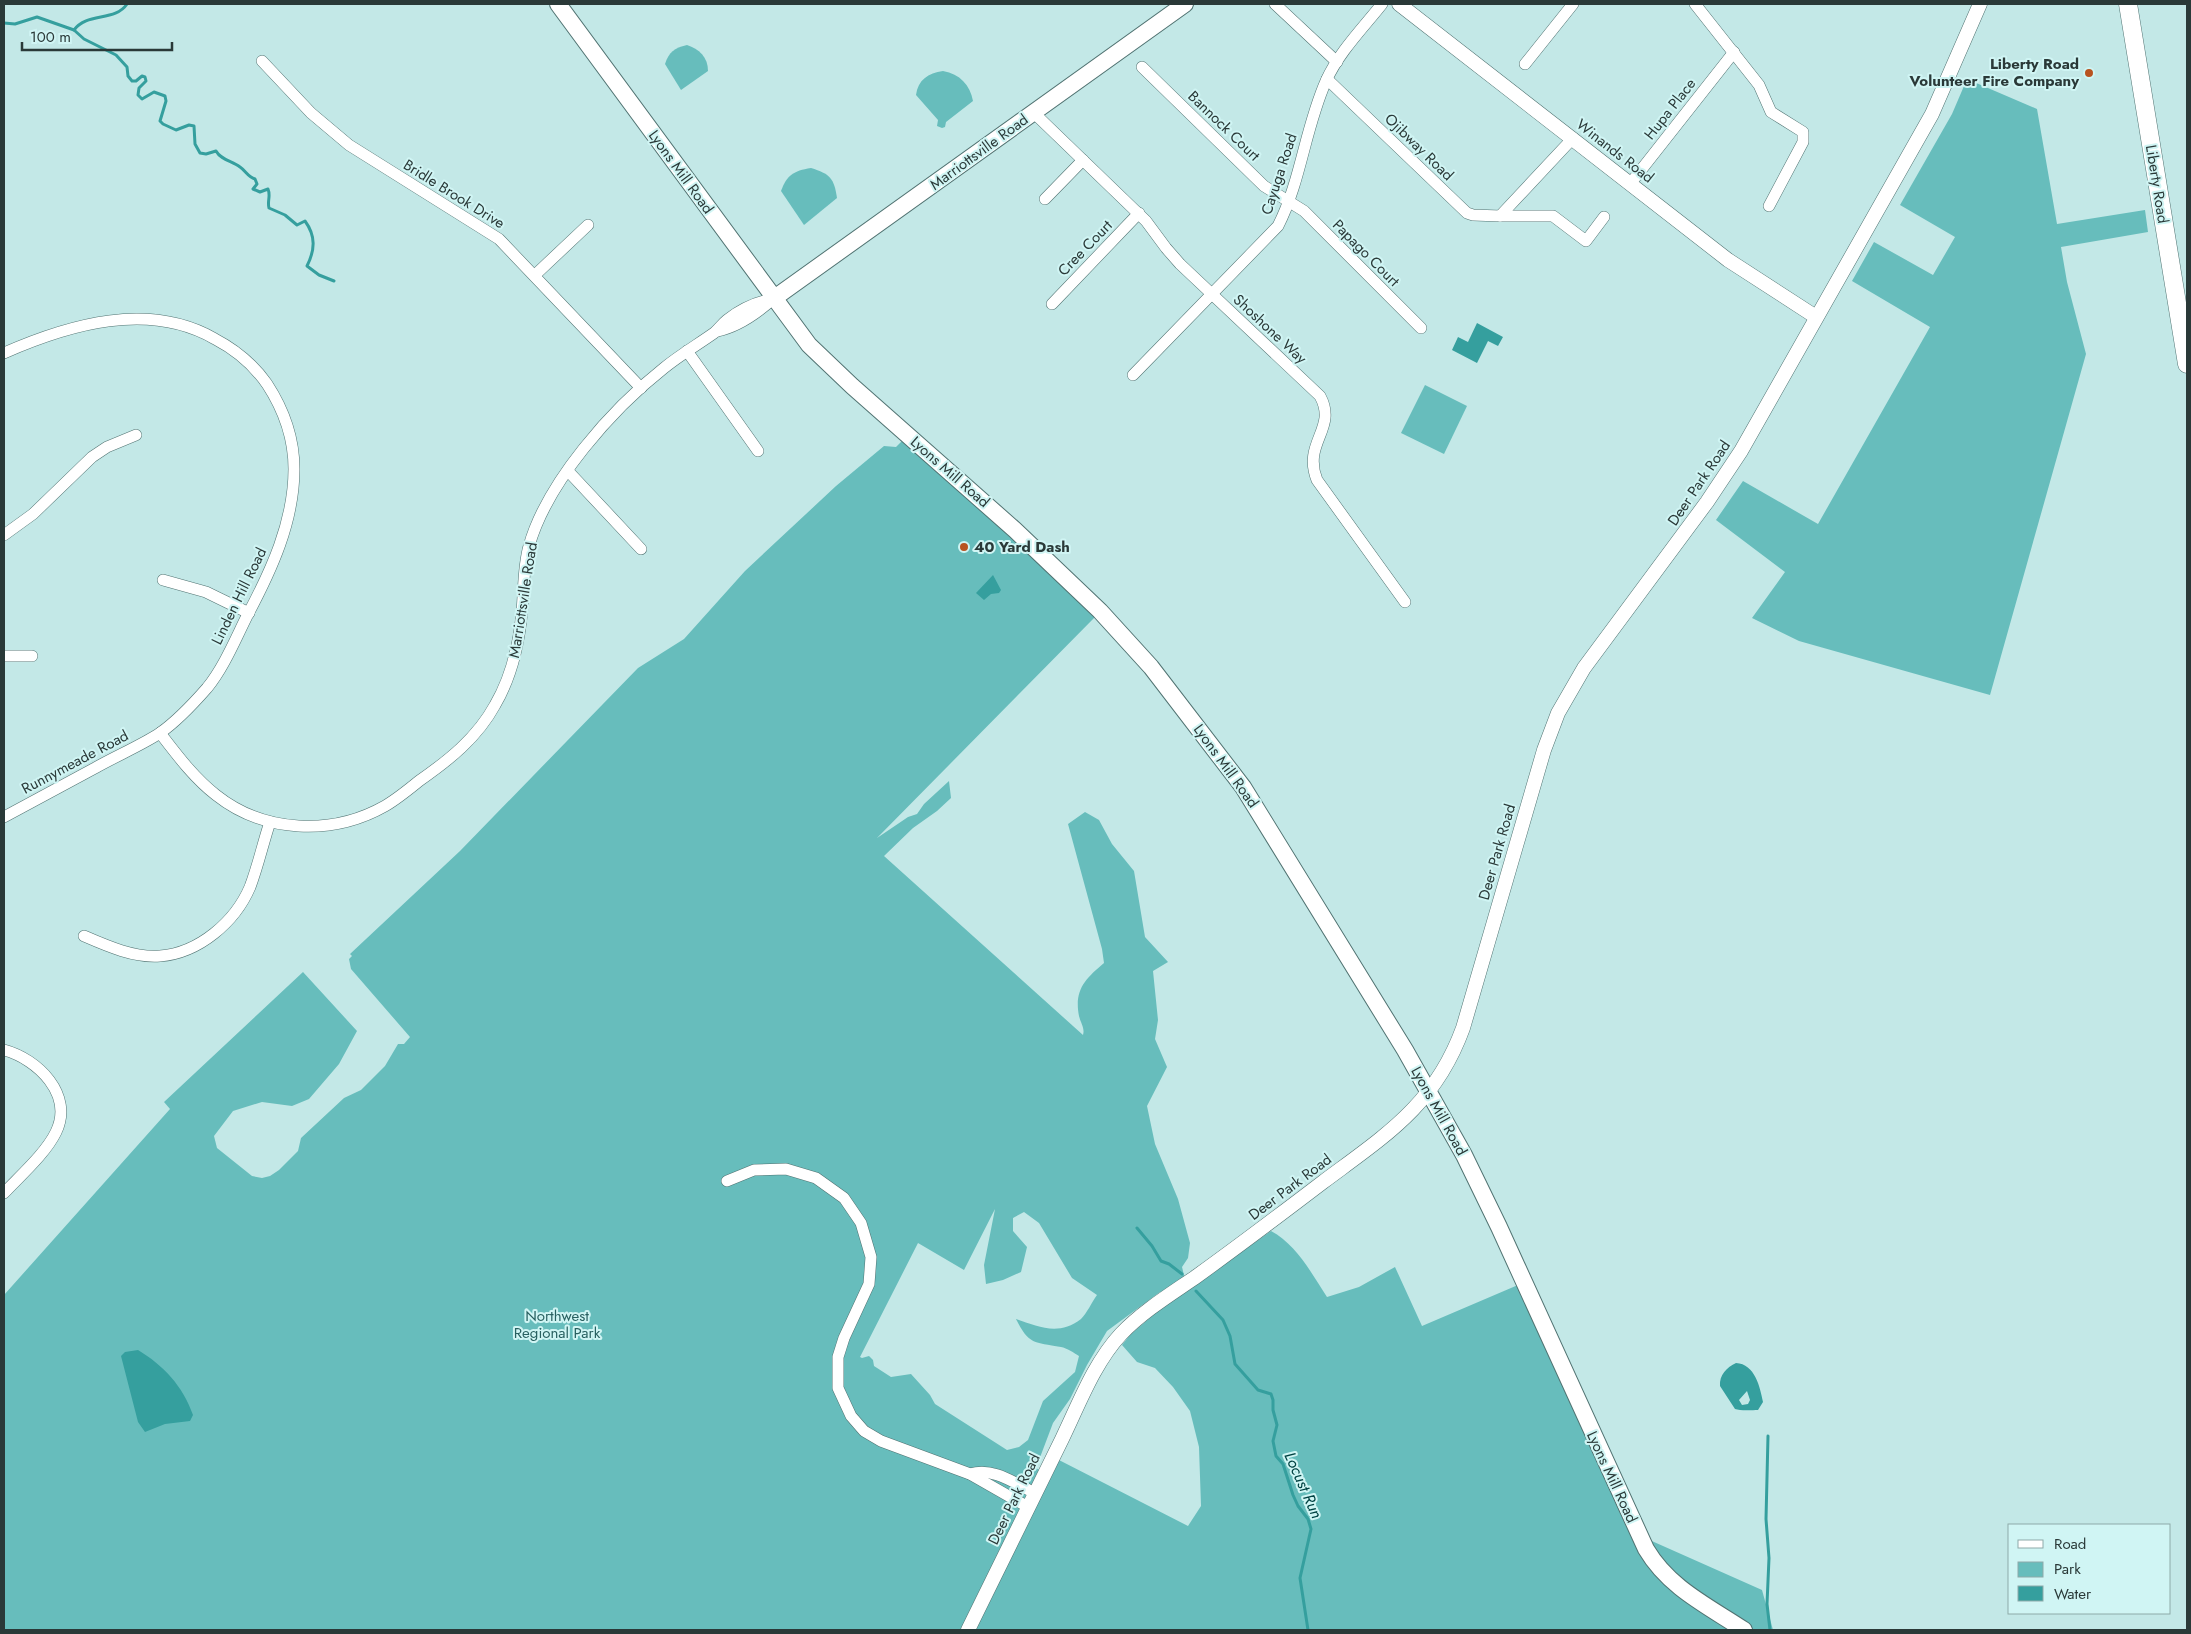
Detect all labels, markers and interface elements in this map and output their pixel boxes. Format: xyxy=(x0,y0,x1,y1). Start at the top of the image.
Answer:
scale bar xyxy=(22,20,172,52)
text: 100 m xyxy=(30,26,71,48)
place label: Liberty Road Volunteer Fire Company xyxy=(1909,53,2079,92)
marker: Liberty Road Volunteer Fire Company xyxy=(2083,67,2095,79)
street label: Hupa Place xyxy=(1639,73,1701,144)
street label: Bannock Court xyxy=(1183,86,1265,166)
street label: Ojibway Road xyxy=(1379,108,1459,186)
street label: Marriottsville Road xyxy=(925,109,1033,195)
street label: Winands Road xyxy=(1572,114,1658,188)
street label: Lyons Mill Road xyxy=(643,126,719,218)
street label: Cayuga Road xyxy=(1255,130,1303,218)
street label: Liberty Road xyxy=(2140,143,2174,225)
street label: Bridle Brook Drive xyxy=(399,154,509,234)
street label: Papago Court xyxy=(1327,214,1405,292)
street label: Cree Court xyxy=(1053,215,1118,281)
street label: Shoshone Way xyxy=(1228,289,1312,369)
street label: Lyons Mill Road xyxy=(906,431,994,513)
street label: Deer Park Road xyxy=(1662,436,1736,530)
place label: 40 Yard Dash xyxy=(974,536,1070,558)
street label: Marriottsville Road xyxy=(503,541,543,659)
marker: 40 Yard Dash xyxy=(958,541,970,553)
street label: Linden Hill Road xyxy=(206,544,272,648)
street label: Lyons Mill Road xyxy=(1188,720,1264,812)
street label: Runnymeade Road xyxy=(18,725,132,799)
street label: Deer Park Road xyxy=(1473,801,1521,903)
street label: Lyons Mill Road xyxy=(1405,1062,1473,1160)
street label: Deer Park Road xyxy=(1244,1148,1336,1226)
park label: Northwest Regional Park xyxy=(514,1305,601,1344)
street label: Lyons Mill Road xyxy=(1581,1428,1643,1526)
water label: Locust Run xyxy=(1279,1448,1328,1522)
street label: Deer Park Road xyxy=(982,1450,1046,1548)
legend xyxy=(2008,1524,2171,1614)
text: Road xyxy=(2054,1533,2086,1555)
text: Park xyxy=(2054,1558,2081,1580)
text: Water xyxy=(2054,1583,2092,1605)

